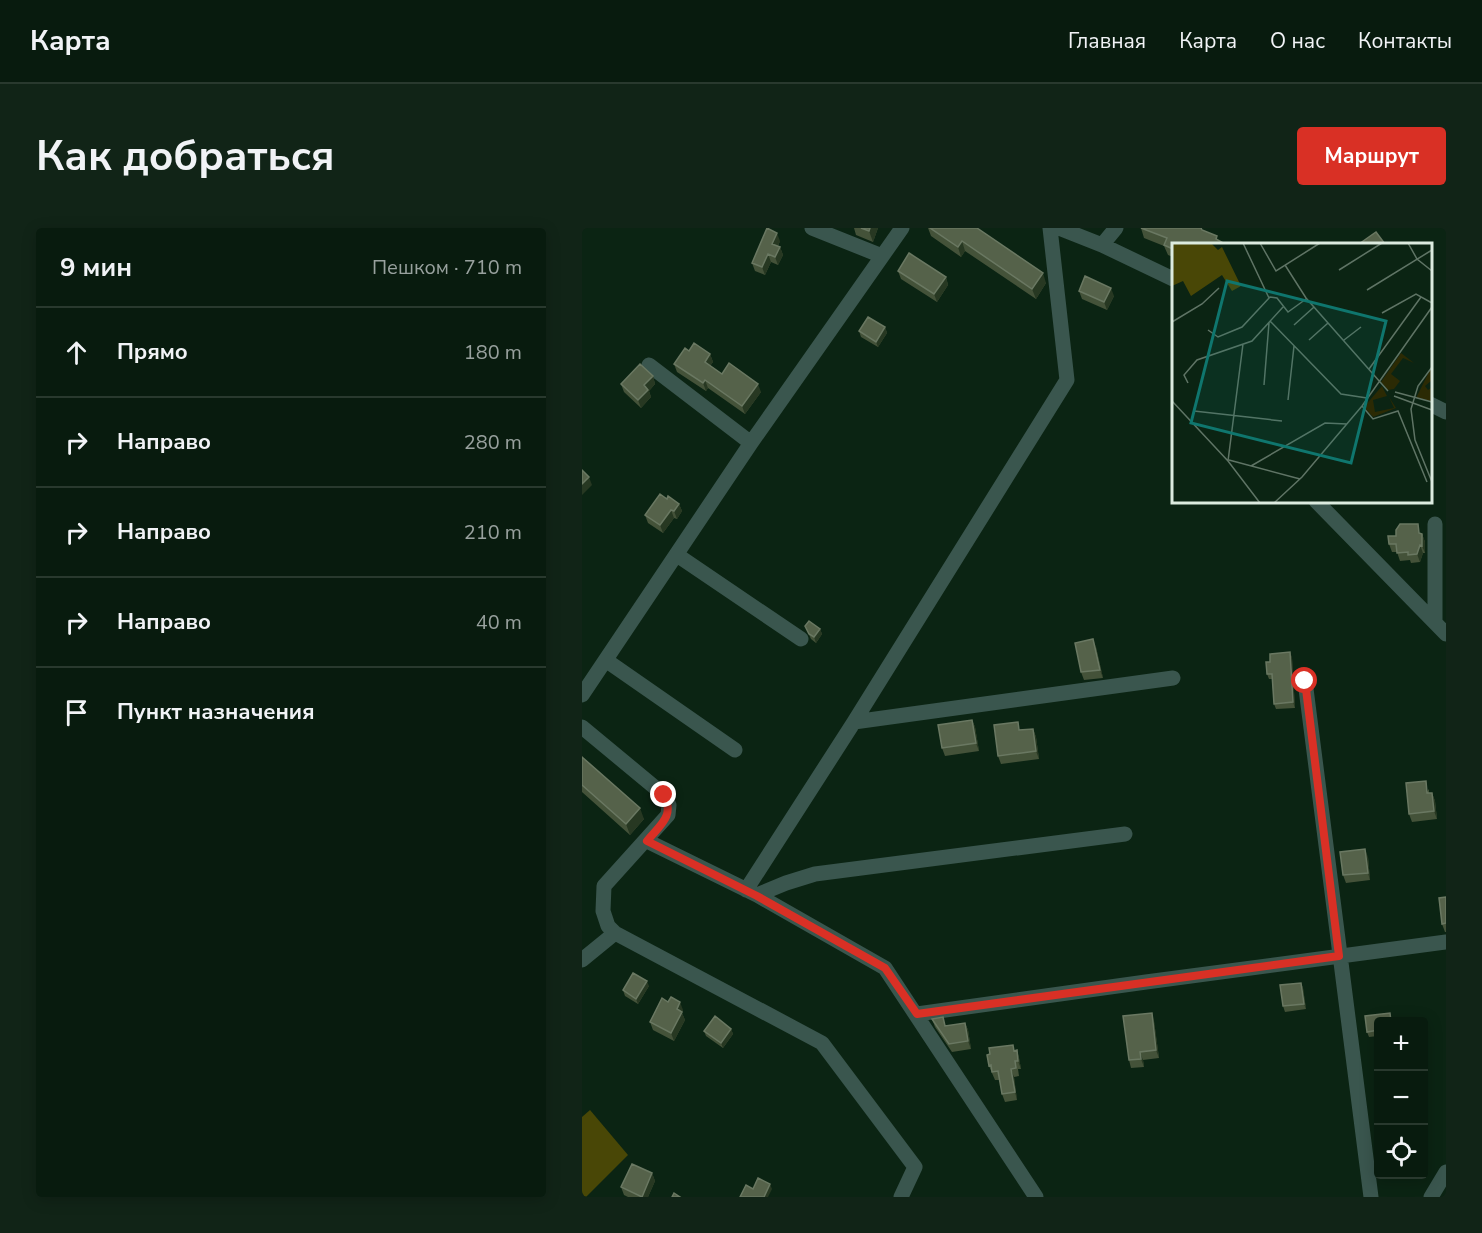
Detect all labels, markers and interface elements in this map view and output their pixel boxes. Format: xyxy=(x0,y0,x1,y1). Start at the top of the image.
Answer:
text: Карта xyxy=(30,22,111,60)
text: Главная xyxy=(1068,27,1146,55)
text: Карта xyxy=(1179,27,1237,55)
text: О нас xyxy=(1270,27,1325,55)
text: Контакты xyxy=(1358,27,1452,55)
button: Маршрут xyxy=(1297,127,1446,185)
text: Как добраться xyxy=(36,128,335,185)
inset map xyxy=(1172,243,1431,502)
text: 9 мин xyxy=(60,250,132,285)
text: Пешком · 710 m xyxy=(372,254,522,281)
icon: ahead xyxy=(60,336,93,369)
text: Прямо xyxy=(117,337,188,367)
text: 180 m xyxy=(464,339,522,366)
icon: right xyxy=(60,426,93,459)
text: Направо xyxy=(117,427,211,457)
text: 280 m xyxy=(464,429,522,456)
icon: right xyxy=(60,516,93,549)
text: Направо xyxy=(117,517,211,547)
text: 210 m xyxy=(464,519,522,546)
icon: right xyxy=(60,606,93,639)
text: Направо xyxy=(117,607,211,637)
text: 40 m xyxy=(476,609,522,636)
route start xyxy=(1291,667,1317,693)
icon: arrive xyxy=(60,696,93,729)
text: Пункт назначения xyxy=(117,697,315,727)
route end xyxy=(650,781,676,807)
map controls xyxy=(1374,1017,1428,1179)
button: + xyxy=(1374,1017,1428,1071)
button: − xyxy=(1374,1071,1428,1125)
button: locate xyxy=(1374,1125,1428,1179)

